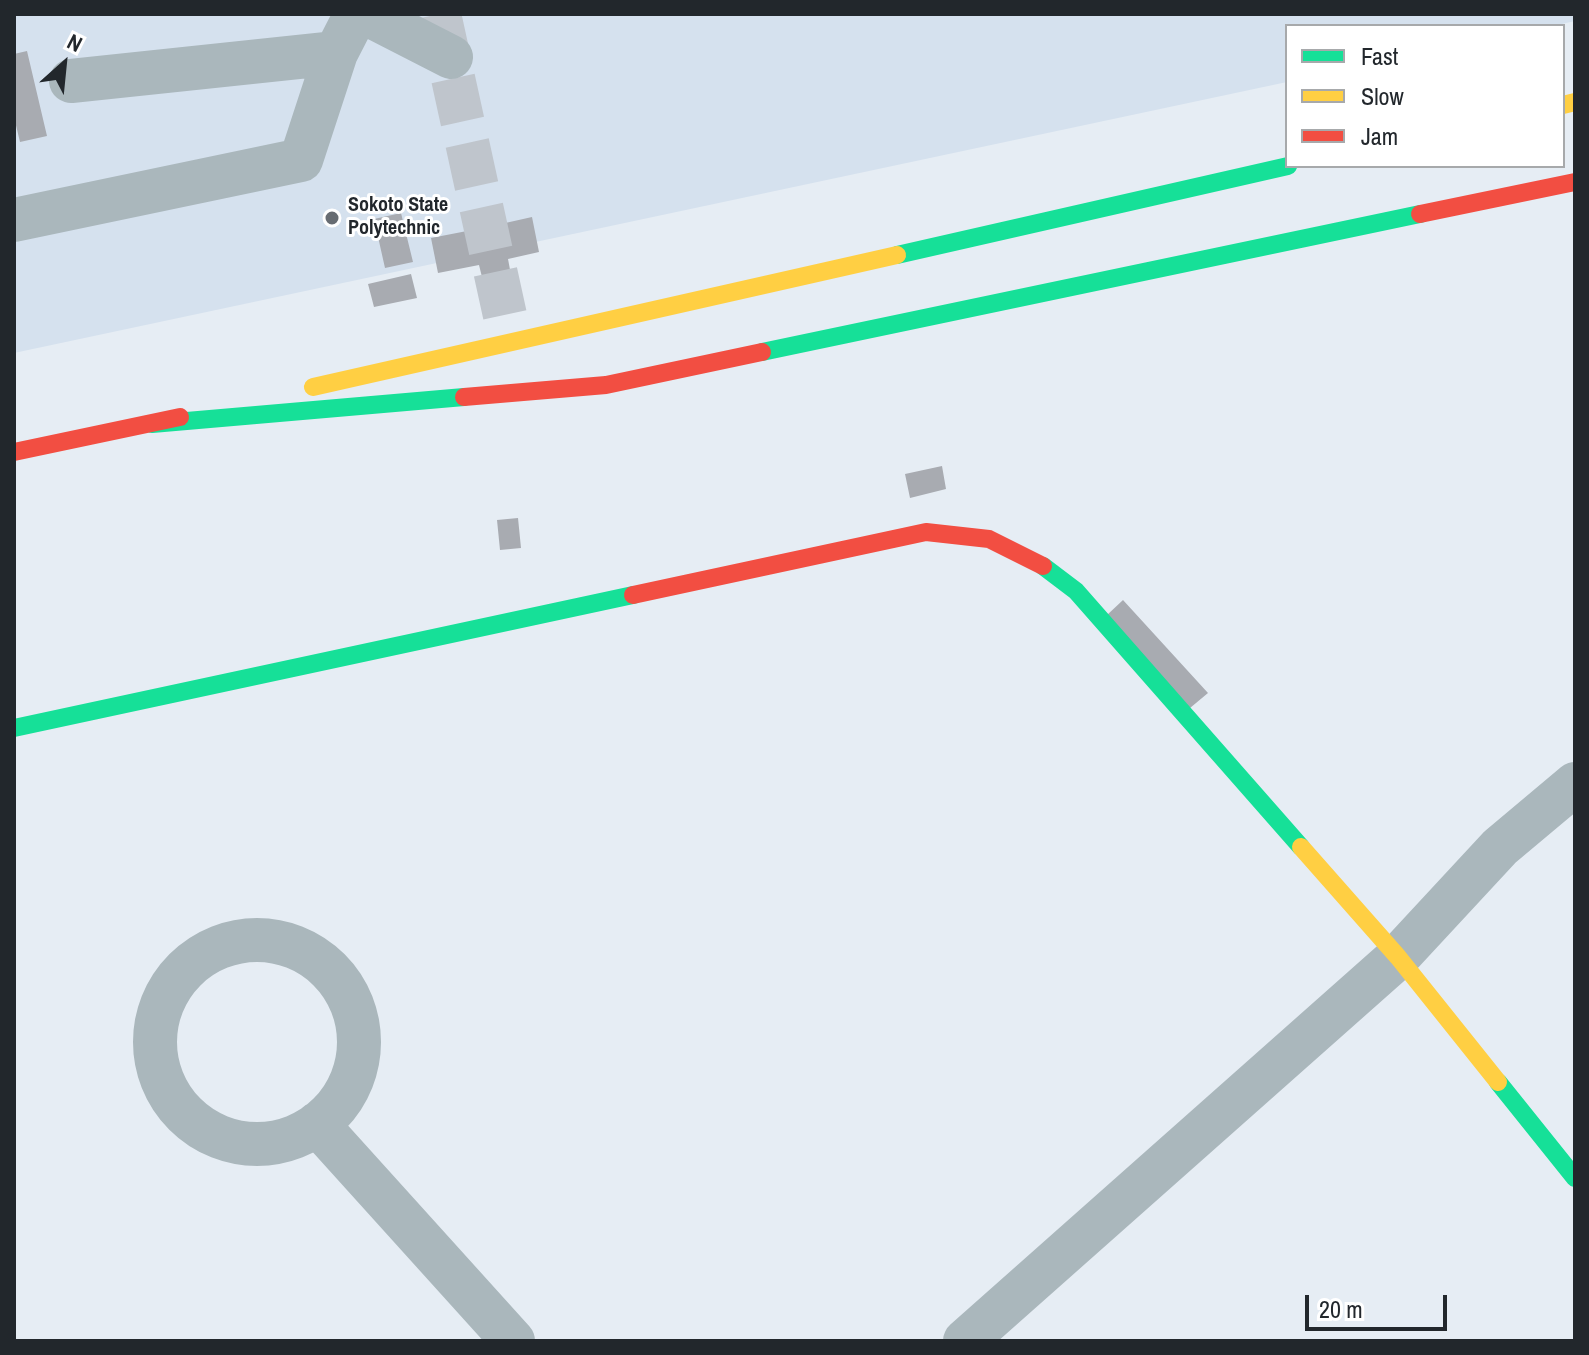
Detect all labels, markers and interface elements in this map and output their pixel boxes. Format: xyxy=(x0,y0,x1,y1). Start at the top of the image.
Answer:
north arrow xyxy=(24,24,104,104)
legend xyxy=(1285,24,1565,168)
text: N xyxy=(62,26,88,59)
text: Fast xyxy=(1361,40,1398,72)
text: Slow xyxy=(1361,80,1404,112)
text: Jam xyxy=(1361,120,1398,152)
place label: Sokoto State Polytechnic xyxy=(348,194,448,241)
marker: Sokoto State Polytechnic xyxy=(323,209,341,227)
scale bar xyxy=(1309,1279,1451,1329)
text: 20 m xyxy=(1319,1293,1363,1325)

